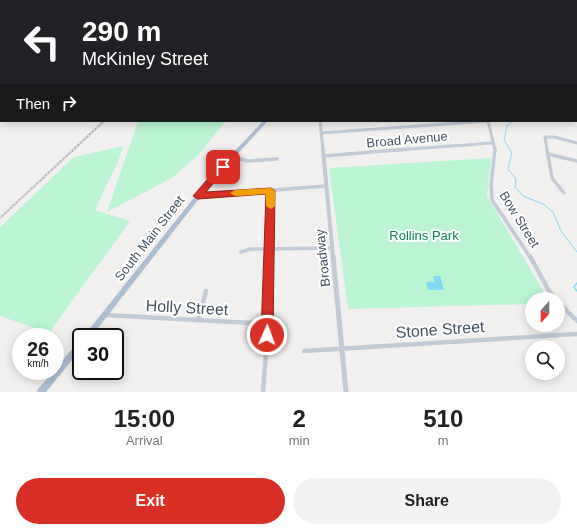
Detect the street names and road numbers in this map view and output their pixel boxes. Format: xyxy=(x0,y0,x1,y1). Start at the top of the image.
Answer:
street label: Broad Avenue xyxy=(366,128,448,151)
street label: Bow Street xyxy=(496,188,543,251)
street label: South Main Street xyxy=(111,192,188,284)
street label: Broadway xyxy=(312,228,333,287)
street label: Holly Street xyxy=(145,297,229,318)
street label: Stone Street xyxy=(395,318,486,341)

